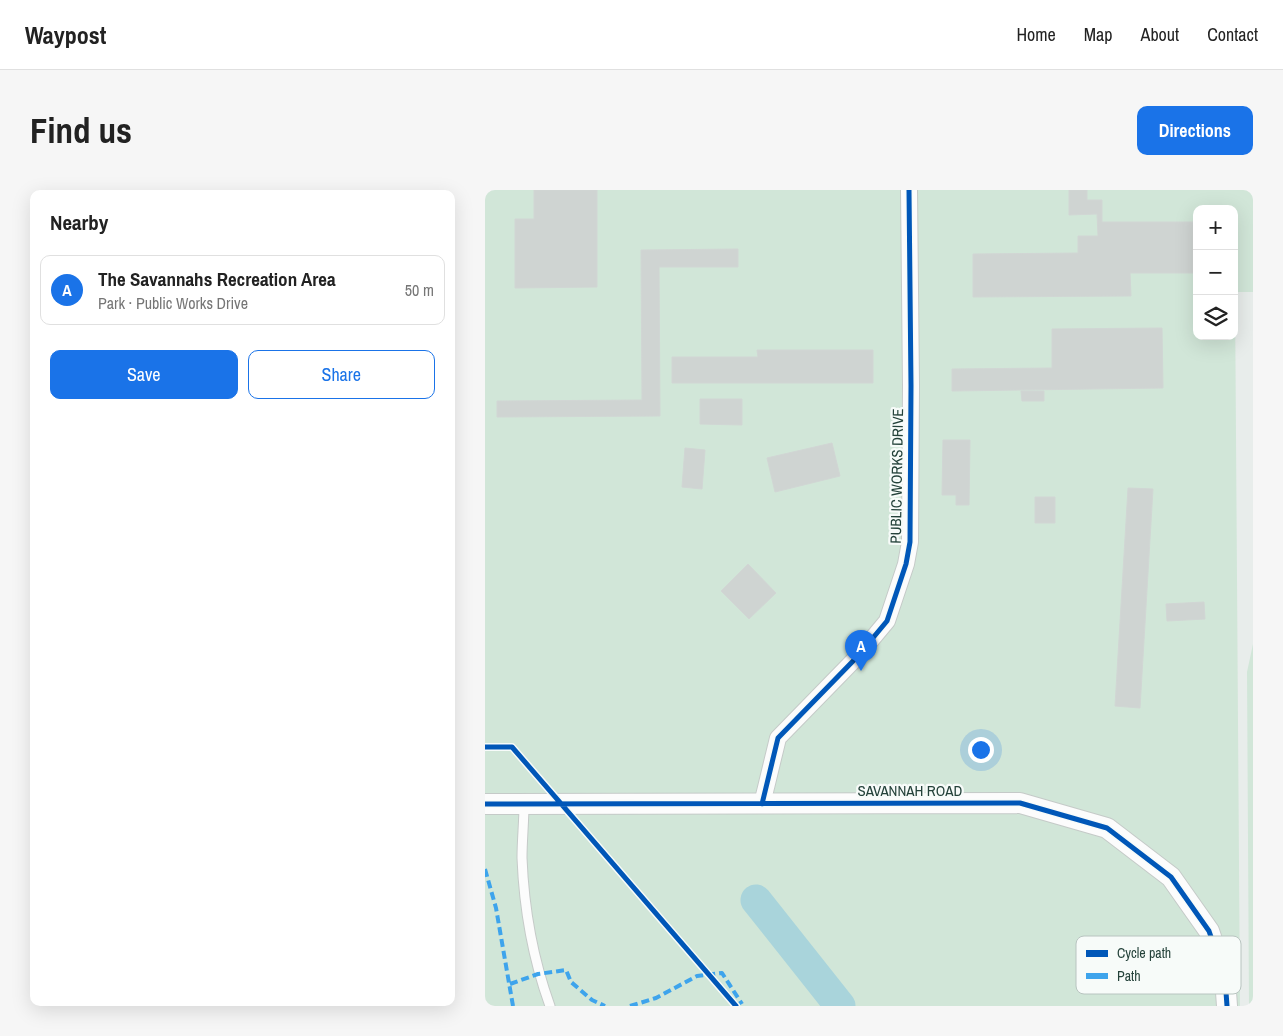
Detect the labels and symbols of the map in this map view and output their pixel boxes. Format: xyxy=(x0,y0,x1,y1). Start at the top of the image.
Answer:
street label: PUBLIC WORKS DRIVE xyxy=(885,408,908,544)
pin: A xyxy=(845,630,877,671)
your location xyxy=(968,737,994,763)
street label: SAVANNAH ROAD xyxy=(858,780,963,801)
legend xyxy=(1076,936,1241,994)
text: Cycle path xyxy=(1117,944,1171,962)
text: Path xyxy=(1117,967,1141,985)

